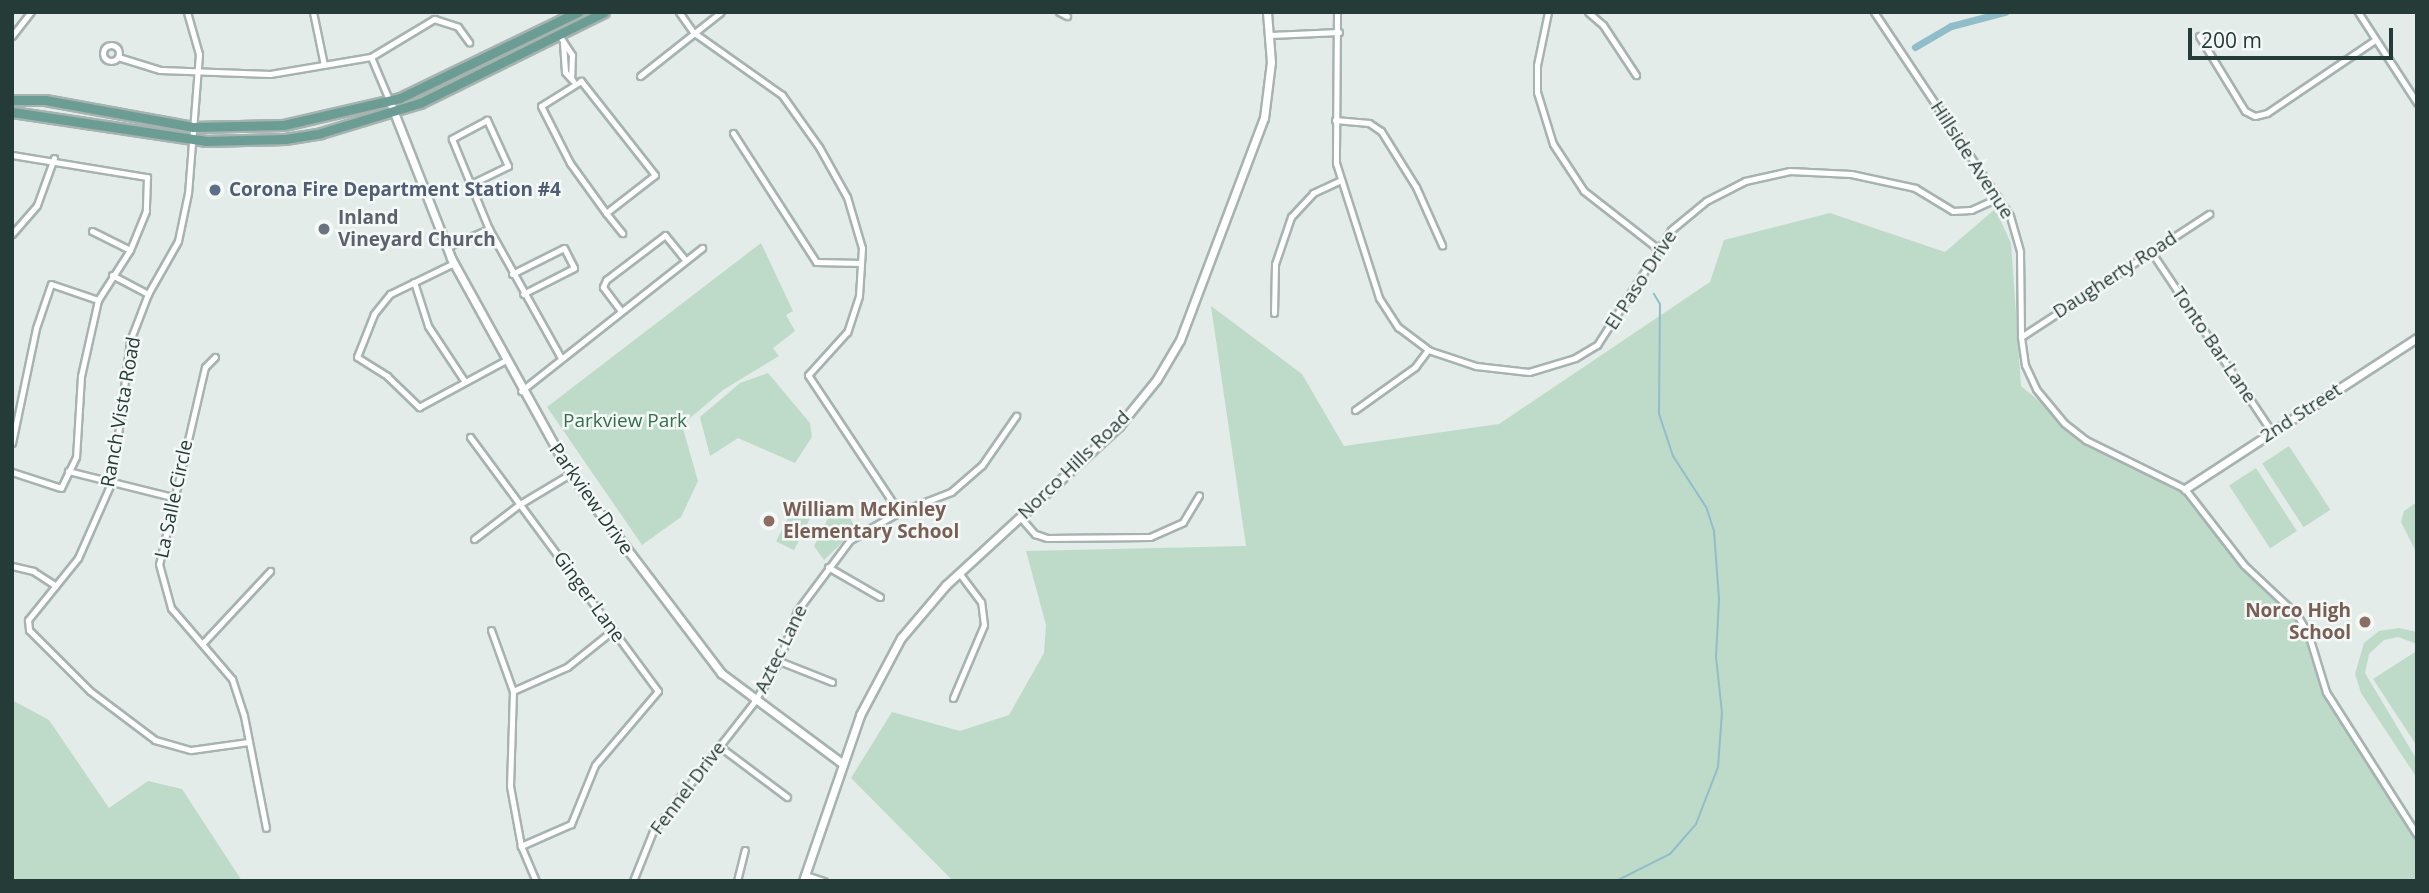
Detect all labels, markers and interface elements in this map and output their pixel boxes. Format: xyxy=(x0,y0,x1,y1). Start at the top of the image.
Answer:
scale bar xyxy=(2191,14,2396,58)
text: 200 m xyxy=(2201,26,2262,54)
street label: Hillside Avenue xyxy=(1926,97,2018,223)
place label: Corona Fire Department Station #4 xyxy=(229,179,561,201)
marker: Corona Fire Department Station #4 xyxy=(207,182,223,198)
place label: Inland Vineyard Church xyxy=(338,207,496,251)
marker: Inland Vineyard Church xyxy=(316,221,332,237)
street label: El Paso Drive xyxy=(1600,226,1682,334)
street label: Daugherty Road xyxy=(2049,227,2181,323)
street label: Tonto Bar Lane xyxy=(2167,283,2261,407)
street label: Ranch Vista Road xyxy=(97,335,145,489)
street label: 2nd Street xyxy=(2256,378,2346,448)
street label: Norco Hills Road xyxy=(1013,406,1135,524)
park label: Parkview Park xyxy=(563,410,687,432)
street label: La Salle Circle xyxy=(150,438,198,560)
street label: Parkview Drive xyxy=(544,439,638,559)
place label: William McKinley Elementary School xyxy=(783,499,959,543)
marker: William McKinley Elementary School xyxy=(761,513,777,529)
street label: Ginger Lane xyxy=(548,547,630,647)
place label: Norco High School xyxy=(2245,600,2351,644)
street label: Aztec Lane xyxy=(750,601,812,697)
marker: Norco High School xyxy=(2357,614,2373,630)
street label: Fennel Drive xyxy=(646,737,730,839)

